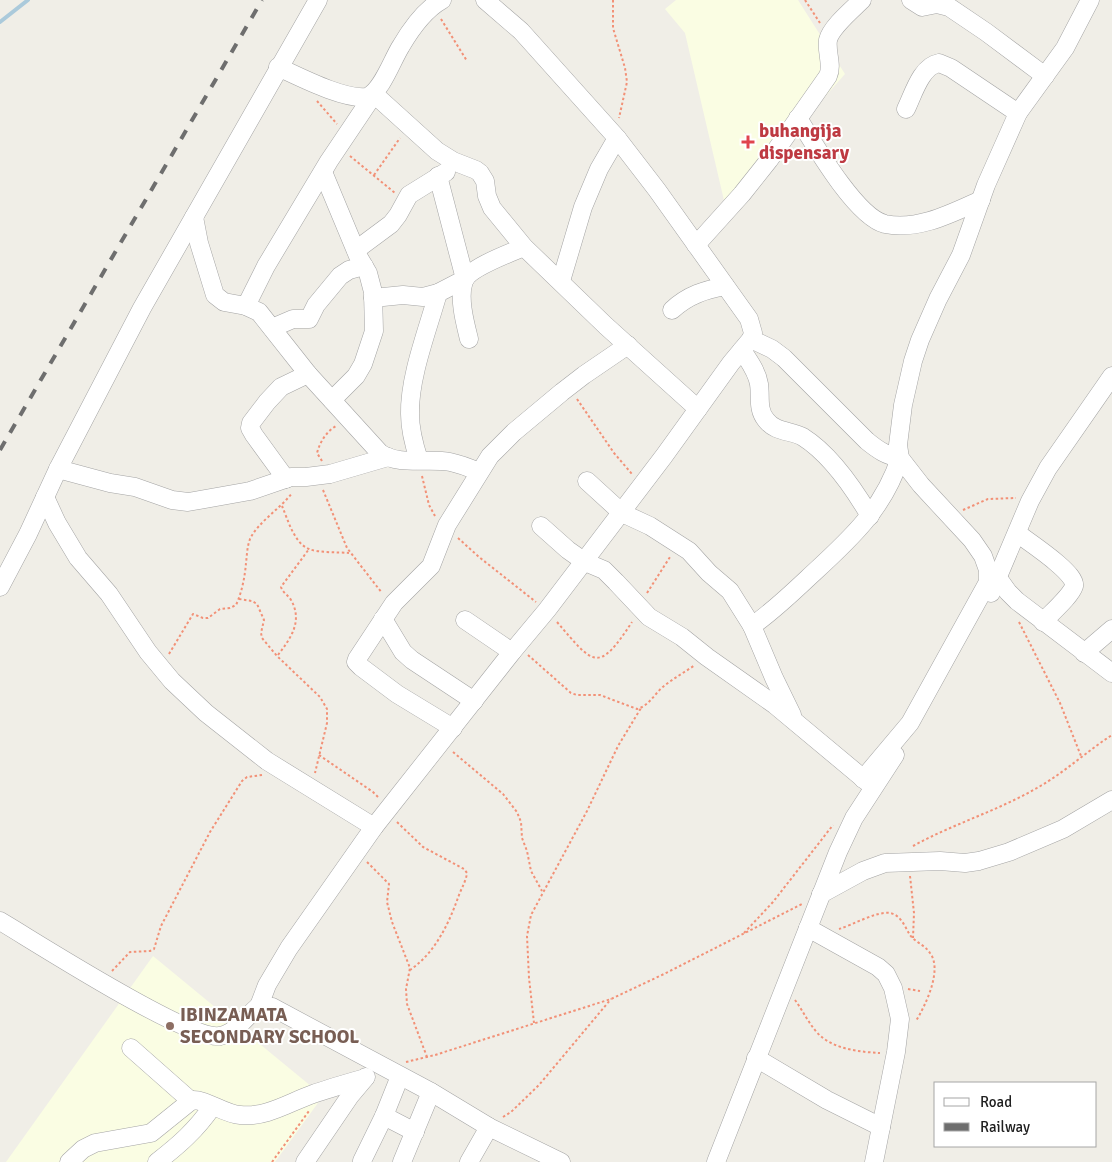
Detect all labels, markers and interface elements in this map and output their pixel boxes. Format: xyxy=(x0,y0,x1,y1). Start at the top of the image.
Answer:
place label: buhangija dispensary xyxy=(759,119,850,165)
marker: buhangija dispensary xyxy=(741,135,755,149)
place label: IBINZAMATA SECONDARY SCHOOL xyxy=(180,1003,359,1049)
marker: IBINZAMATA SECONDARY SCHOOL xyxy=(164,1020,176,1032)
legend xyxy=(934,1082,1097,1147)
text: Road xyxy=(980,1093,1012,1111)
text: Railway xyxy=(980,1118,1030,1136)

